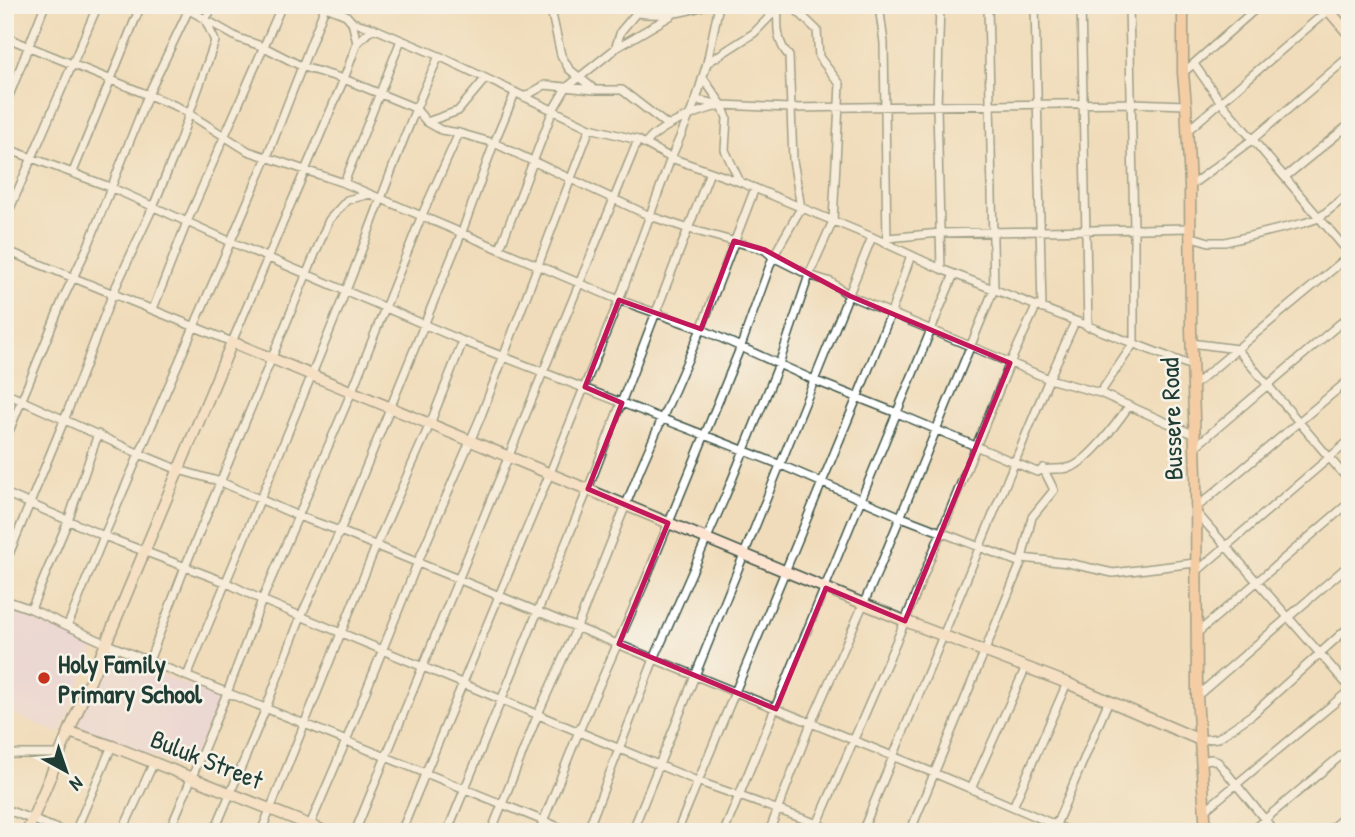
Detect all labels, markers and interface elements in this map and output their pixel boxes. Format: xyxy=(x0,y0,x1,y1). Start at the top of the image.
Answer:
street label: Bussere Road xyxy=(1151,357,1191,481)
place label: Holy Family Primary School xyxy=(58,646,203,712)
marker: Holy Family Primary School xyxy=(36,670,52,686)
street label: Buluk Street xyxy=(146,721,269,798)
north arrow xyxy=(32,736,102,806)
text: N xyxy=(65,771,89,797)

